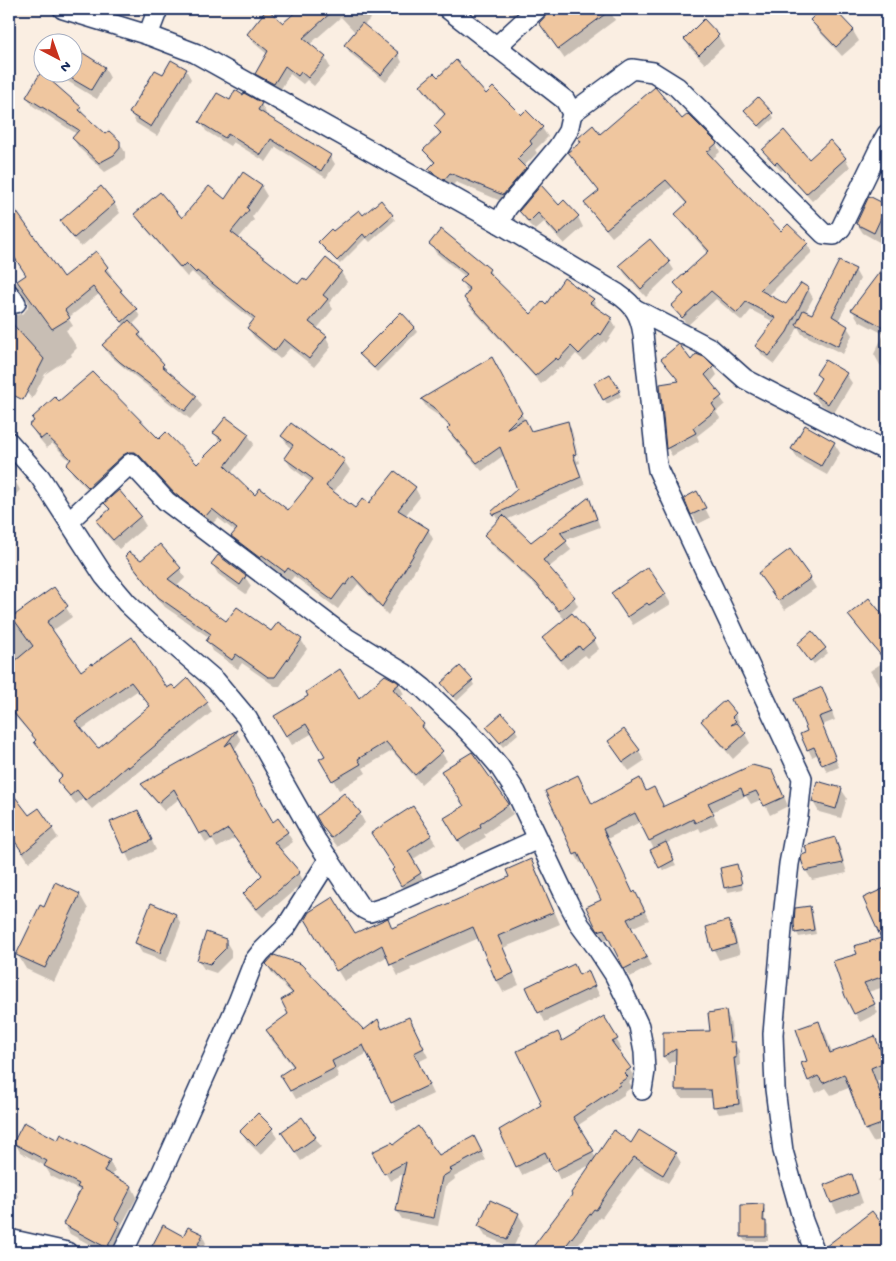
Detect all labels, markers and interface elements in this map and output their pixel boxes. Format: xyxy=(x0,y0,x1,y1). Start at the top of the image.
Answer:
north arrow xyxy=(32,32,82,82)
text: N xyxy=(56,57,74,75)

